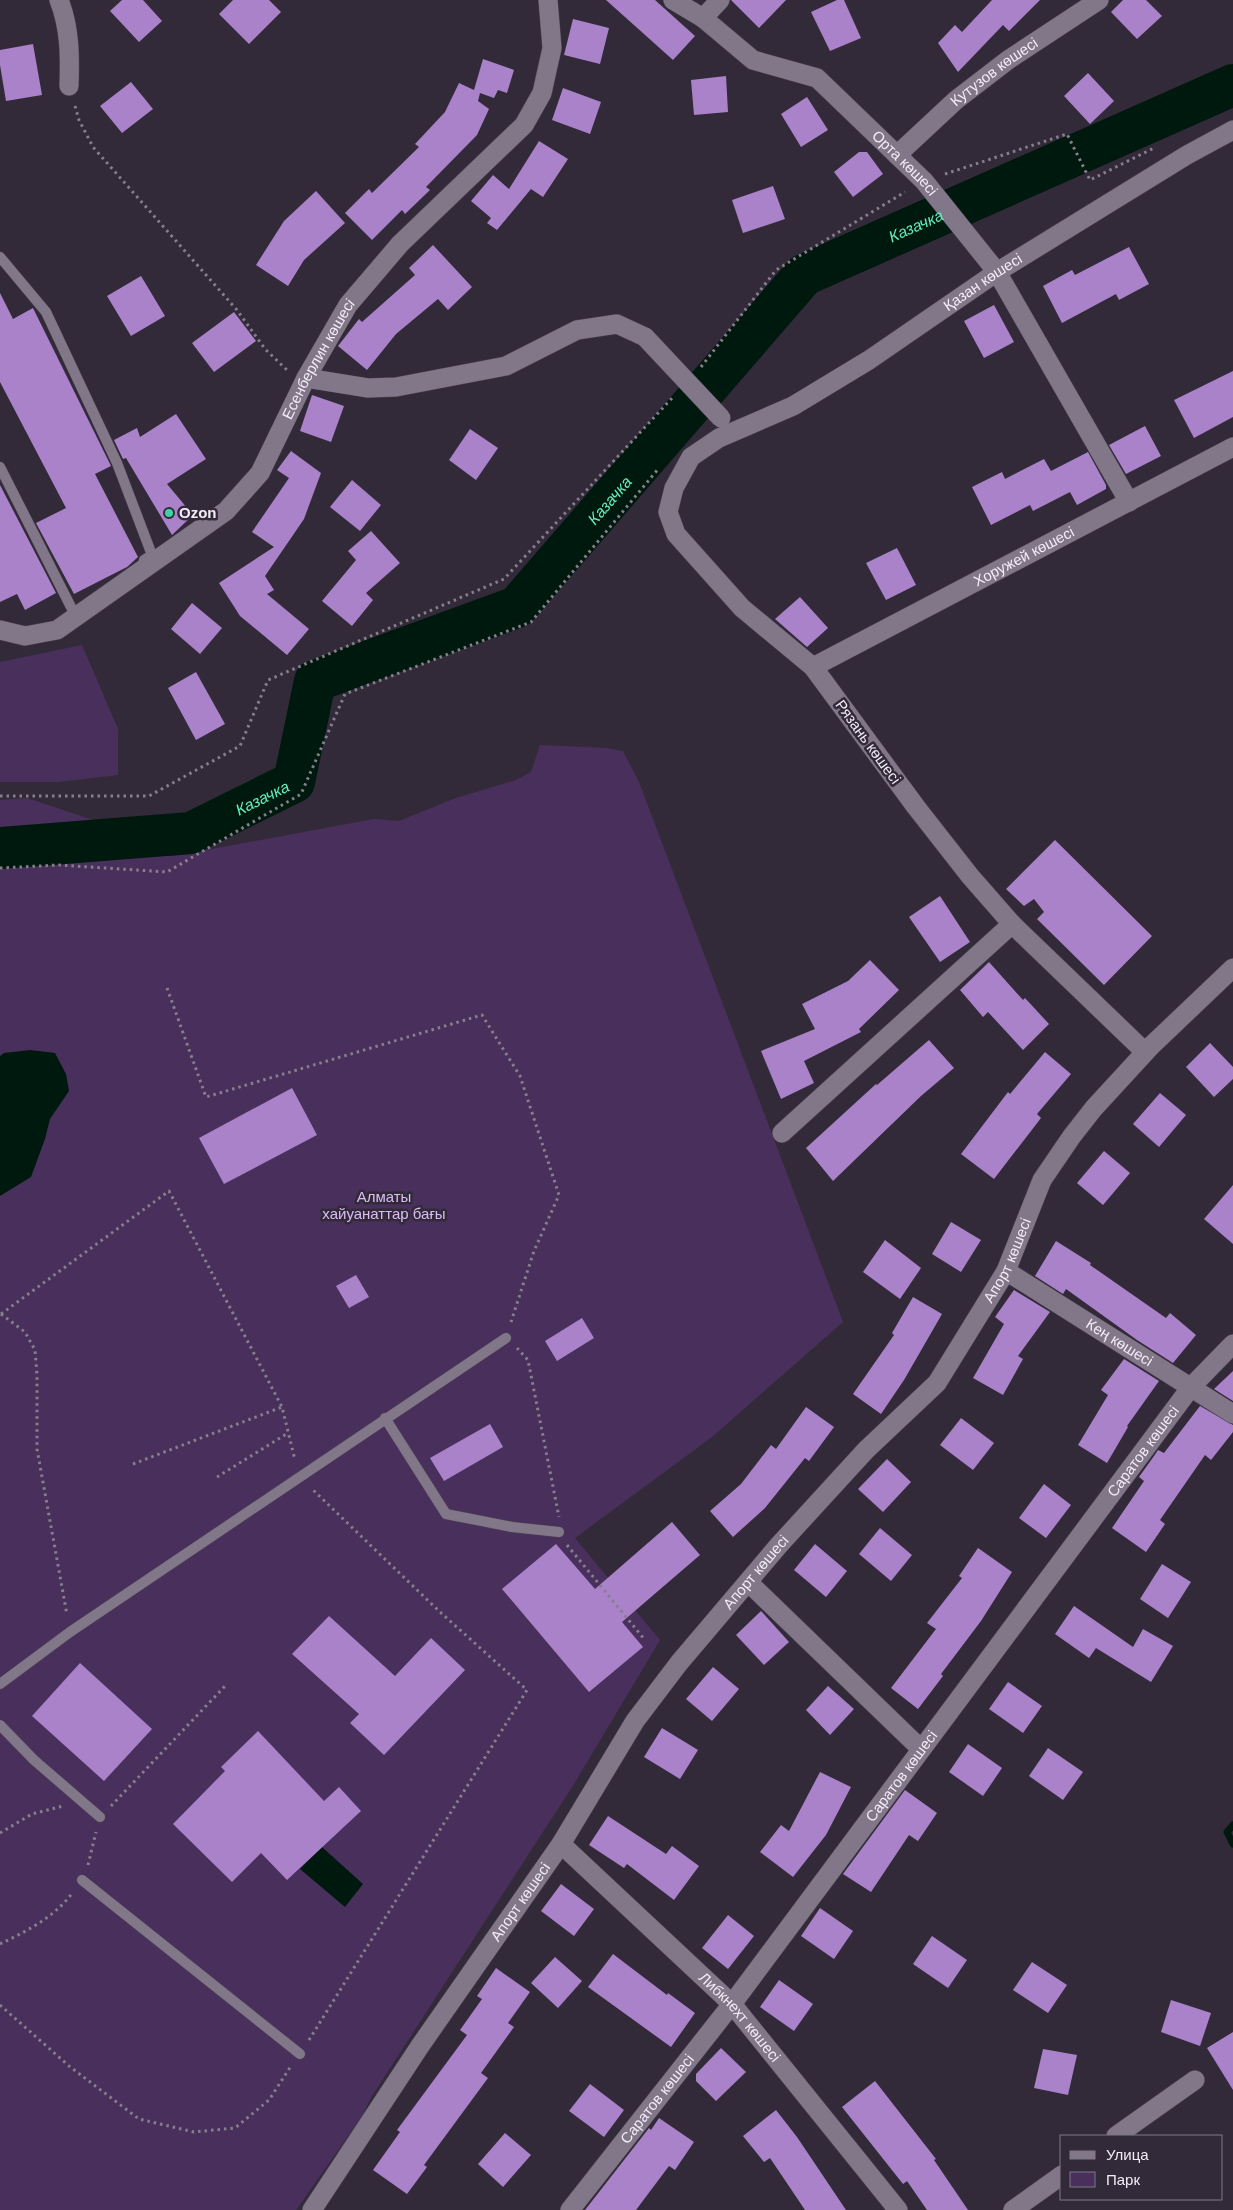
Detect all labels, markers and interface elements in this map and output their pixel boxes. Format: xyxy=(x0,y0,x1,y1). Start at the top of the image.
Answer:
street label: Кутузов көшесі xyxy=(946,34,1041,109)
street label: Орта көшесі xyxy=(869,127,941,199)
water label: Казачка xyxy=(886,206,946,245)
street label: Қазан көшесі xyxy=(940,250,1025,314)
street label: Есенберлин көшесі xyxy=(278,295,358,422)
water label: Казачка xyxy=(584,473,635,528)
place label: Ozon xyxy=(179,504,217,521)
marker: Ozon xyxy=(163,507,175,519)
street label: Хоружей көшесі xyxy=(970,523,1077,589)
street label: Рязань көшесі xyxy=(832,697,904,787)
water label: Казачка xyxy=(233,778,292,819)
park label: Алматы хайуанаттар бағы xyxy=(322,1188,446,1222)
street label: Апорт көшесі xyxy=(980,1215,1034,1305)
street label: Кең көшесі xyxy=(1083,1315,1156,1369)
street label: Саратов көшесі xyxy=(1103,1402,1182,1500)
street label: Апорт көшесі xyxy=(719,1531,792,1612)
street label: Саратов көшесі xyxy=(862,1727,940,1825)
street label: Апорт көшесі xyxy=(487,1859,553,1944)
street label: Либкнехт көшесі xyxy=(696,1969,784,2065)
street label: Саратов көшесі xyxy=(616,2051,697,2147)
legend xyxy=(1060,2135,1223,2200)
text: Улица xyxy=(1106,2146,1149,2163)
text: Парк xyxy=(1106,2171,1140,2188)

